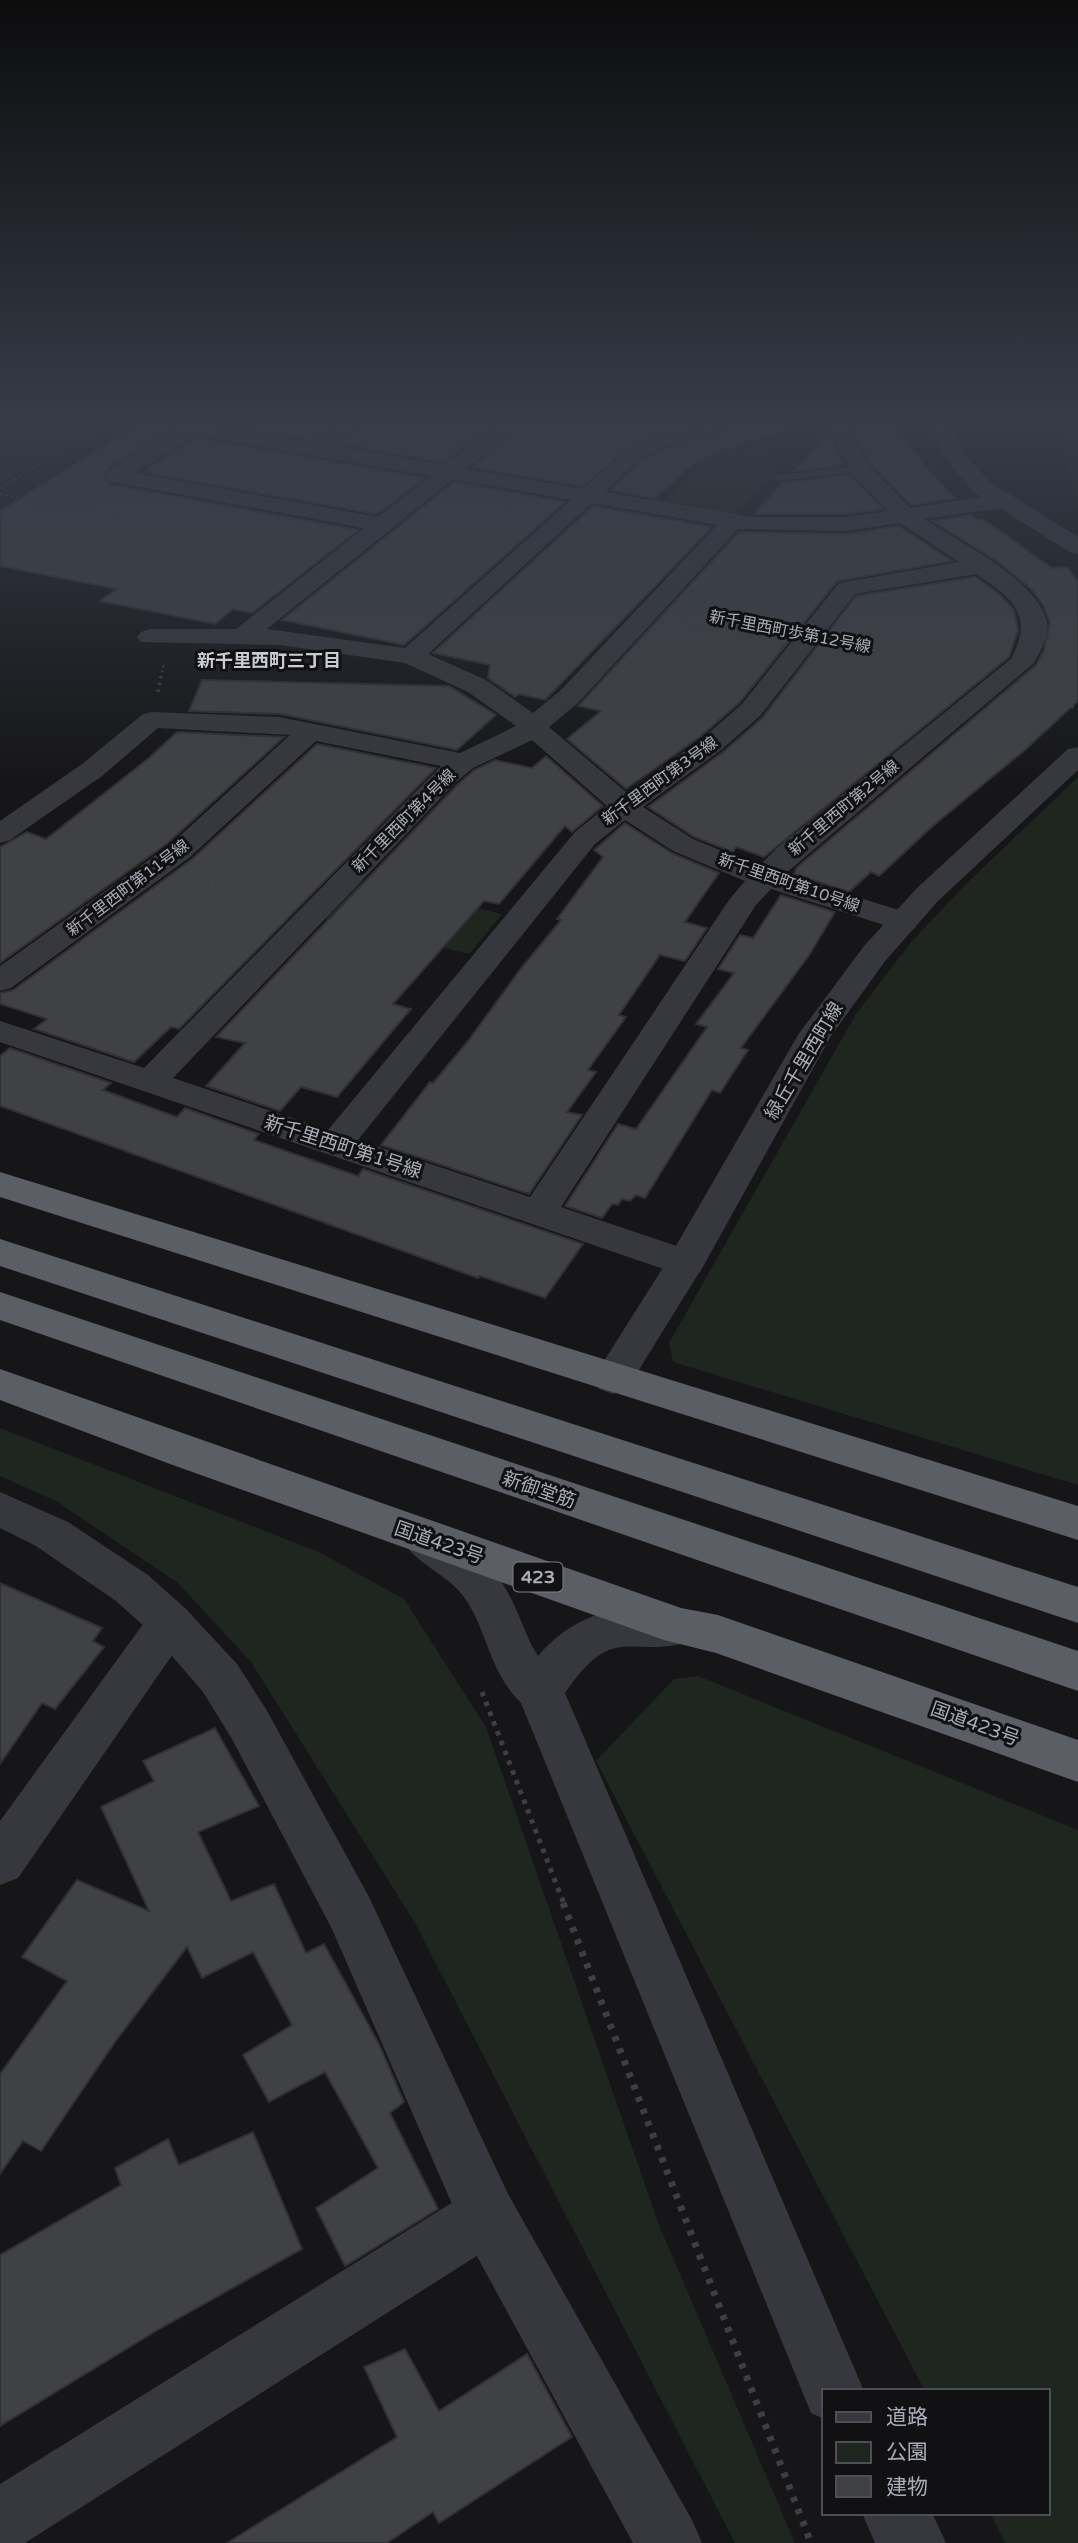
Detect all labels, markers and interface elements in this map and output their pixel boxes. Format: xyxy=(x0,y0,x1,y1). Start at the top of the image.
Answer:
street label: 新千里西町歩第12号線 xyxy=(708,607,872,657)
district label: 新千里西町三丁目 xyxy=(197,650,341,672)
street label: 新千里西町第3号線 xyxy=(598,732,722,830)
street label: 新千里西町第2号線 xyxy=(785,756,903,860)
street label: 新千里西町第4号線 xyxy=(348,765,460,877)
street label: 新千里西町第11号線 xyxy=(63,835,193,941)
street label: 新千里西町第10号線 xyxy=(716,849,862,917)
street label: 緑丘千里西町線 xyxy=(760,998,848,1124)
street label: 新千里西町第1号線 xyxy=(262,1111,424,1183)
street label: 新御堂筋 xyxy=(499,1467,579,1513)
street label: 国道423号 xyxy=(392,1517,486,1569)
road number: 423 xyxy=(514,1562,562,1592)
street label: 国道423号 xyxy=(928,1698,1022,1750)
legend xyxy=(822,2389,1050,2515)
text: 道路 xyxy=(886,2405,928,2430)
text: 公園 xyxy=(886,2440,928,2465)
text: 建物 xyxy=(886,2475,928,2500)

